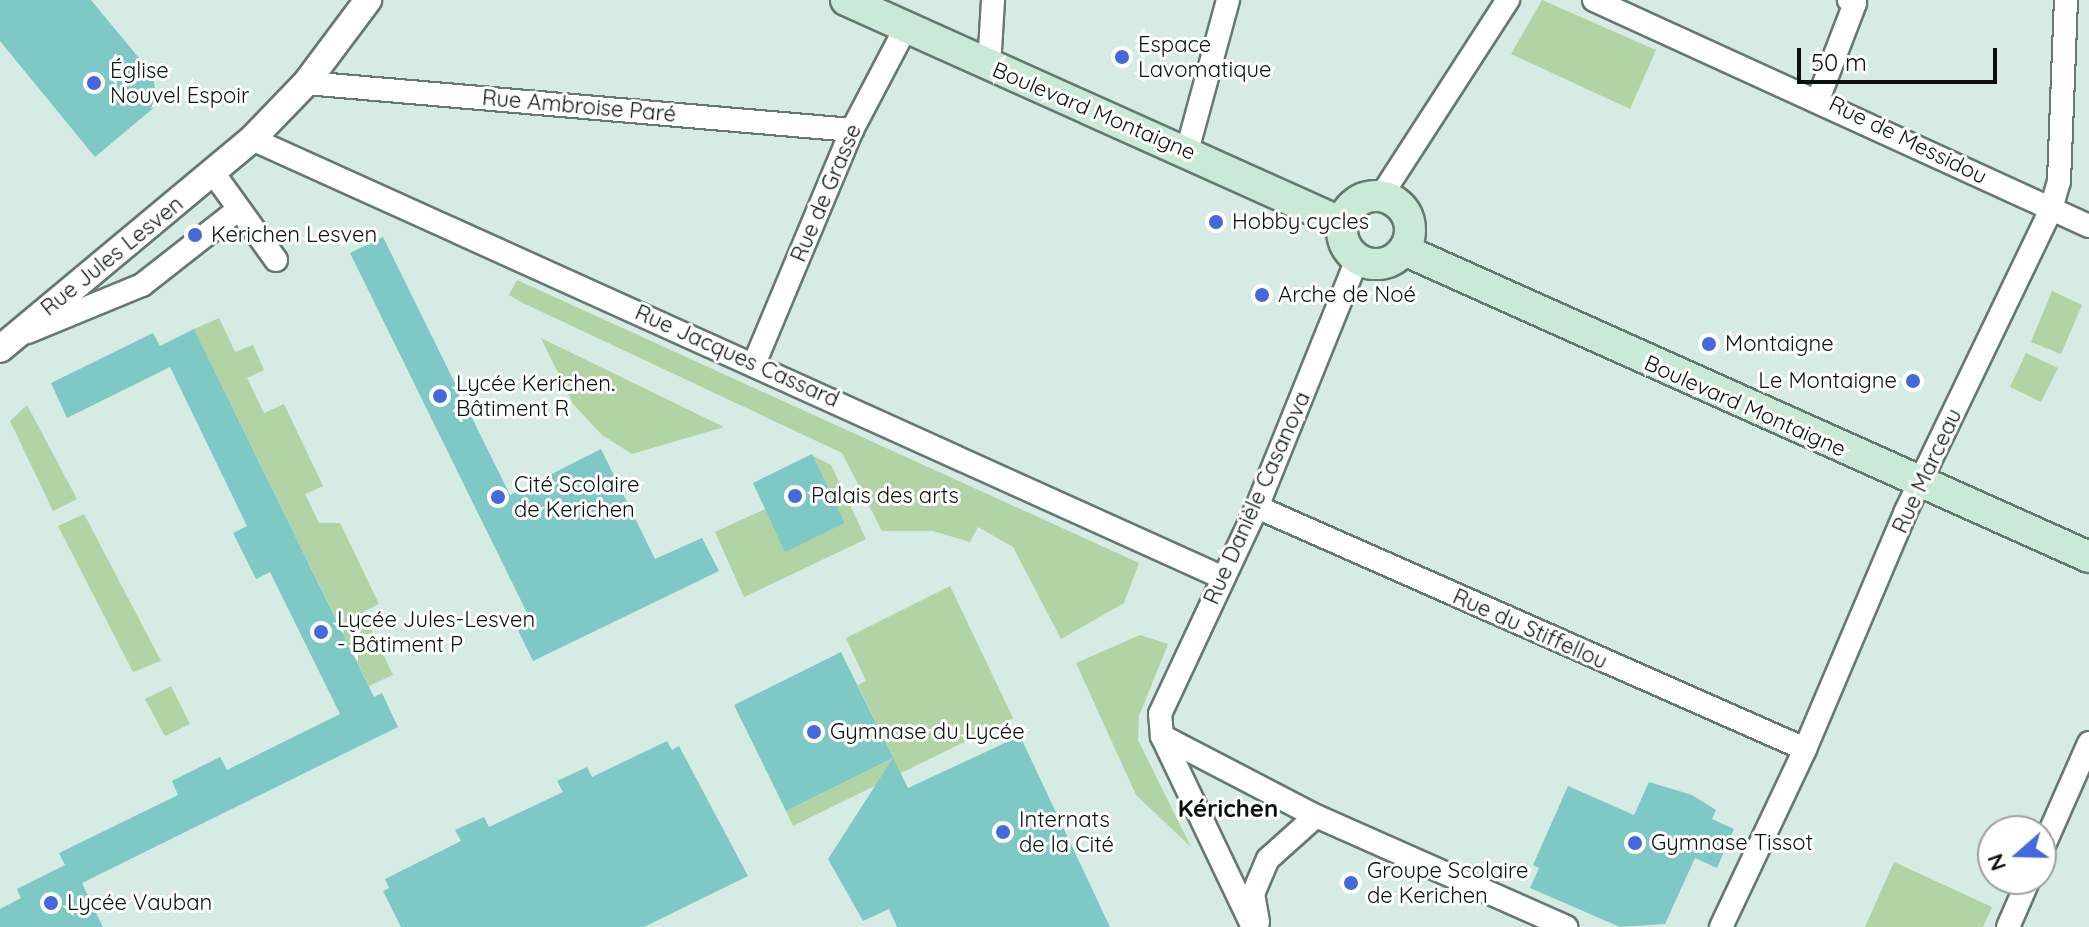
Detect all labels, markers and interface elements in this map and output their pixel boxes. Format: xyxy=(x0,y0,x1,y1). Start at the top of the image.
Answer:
place label: Espace Lavomatique xyxy=(1138,31,1271,82)
scale bar xyxy=(1801,32,2001,82)
text: 50 m xyxy=(1811,47,1867,77)
marker: Espace Lavomatique xyxy=(1113,48,1131,66)
street label: Boulevard Montaigne xyxy=(988,56,1200,166)
place label: Église Nouvel Espoir xyxy=(110,57,249,108)
marker: Église Nouvel Espoir xyxy=(85,74,103,92)
street label: Rue Ambroise Paré xyxy=(481,84,677,128)
street label: Rue de Messidou xyxy=(1825,90,1991,190)
street label: Rue de Grasse xyxy=(785,120,867,266)
street label: Rue Jules Lesven xyxy=(36,191,188,321)
place label: Hobby cycles xyxy=(1232,209,1369,235)
marker: Hobby cycles xyxy=(1207,213,1225,231)
place label: Kerichen Lesven xyxy=(211,222,377,248)
marker: Kerichen Lesven xyxy=(186,226,204,244)
place label: Arche de Noé xyxy=(1278,282,1416,308)
marker: Arche de Noé xyxy=(1253,286,1271,304)
street label: Rue Jacques Cassard xyxy=(631,299,843,413)
place label: Montaigne xyxy=(1725,331,1834,357)
marker: Montaigne xyxy=(1700,335,1718,353)
street label: Boulevard Montaigne xyxy=(1640,350,1850,462)
place label: Le Montaigne xyxy=(1758,368,1897,394)
place label: Lycée Kerichen. Bâtiment R xyxy=(456,370,615,422)
marker: Le Montaigne xyxy=(1904,372,1922,390)
marker: Lycée Kerichen. Bâtiment R xyxy=(431,387,449,405)
street label: Rue Danièle Casanova xyxy=(1198,388,1316,608)
street label: Rue Marceau xyxy=(1887,404,1967,538)
place label: Cité Scolaire de Kerichen xyxy=(514,471,639,522)
place label: Palais des arts xyxy=(811,483,959,509)
marker: Palais des arts xyxy=(786,487,804,505)
marker: Cité Scolaire de Kerichen xyxy=(489,488,507,506)
street label: Rue du Stiffellou xyxy=(1449,583,1611,675)
place label: Lycée Jules-Lesven - Bâtiment P xyxy=(337,606,535,658)
marker: Lycée Jules-Lesven - Bâtiment P xyxy=(312,623,330,641)
place label: Gymnase du Lycée xyxy=(830,719,1025,745)
marker: Gymnase du Lycée xyxy=(805,723,823,741)
district label: Kérichen xyxy=(1178,795,1278,823)
place label: Internats de la Cité xyxy=(1019,806,1114,858)
north arrow xyxy=(1977,815,2057,895)
marker: Internats de la Cité xyxy=(994,823,1012,841)
place label: Gymnase Tissot xyxy=(1651,830,1813,856)
marker: Gymnase Tissot xyxy=(1626,834,1644,852)
text: N xyxy=(1980,850,2012,875)
place label: Groupe Scolaire de Kerichen xyxy=(1367,857,1528,908)
marker: Groupe Scolaire de Kerichen xyxy=(1342,874,1360,892)
place label: Lycée Vauban xyxy=(67,890,212,916)
marker: Lycée Vauban xyxy=(42,894,60,912)

